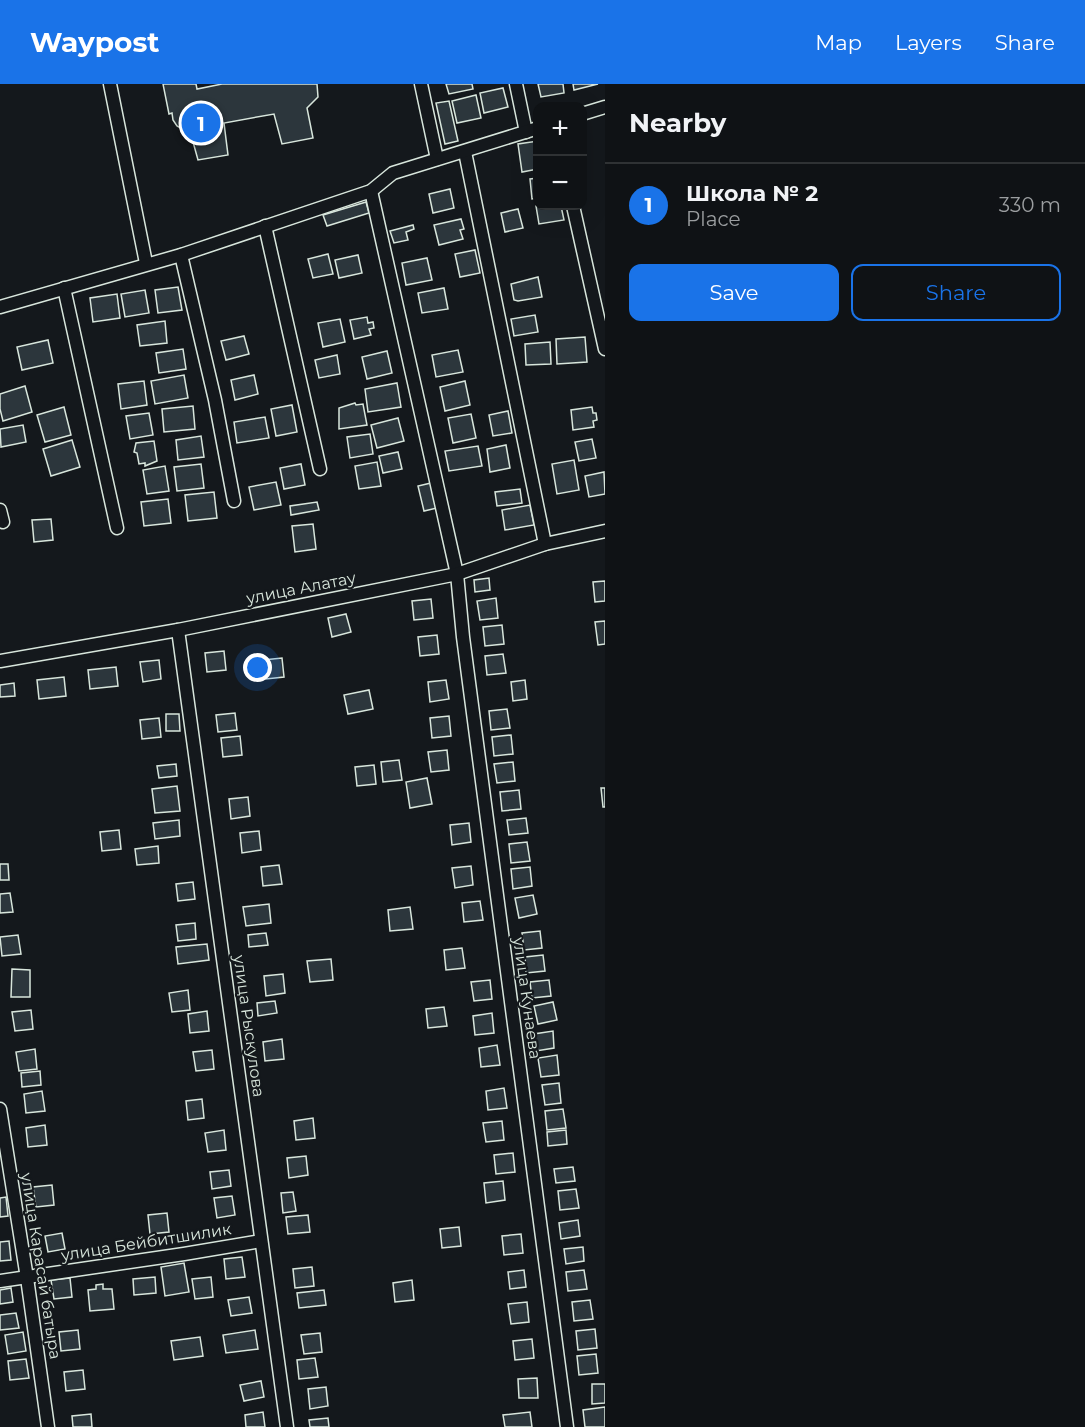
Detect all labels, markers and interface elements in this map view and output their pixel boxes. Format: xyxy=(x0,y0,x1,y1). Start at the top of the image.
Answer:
text: Waypost xyxy=(30,25,160,59)
text: Map xyxy=(815,30,862,55)
text: Layers xyxy=(895,30,962,55)
text: Share xyxy=(995,30,1055,55)
pin: 1 xyxy=(182,100,220,146)
map controls xyxy=(533,102,587,210)
button: + xyxy=(533,102,587,156)
text: Nearby xyxy=(629,107,726,139)
button: − xyxy=(533,156,587,210)
text: Школа № 2 xyxy=(686,180,818,207)
text: 1 xyxy=(645,193,652,217)
text: 330 m xyxy=(999,193,1061,217)
text: Place xyxy=(686,207,741,231)
button: Save xyxy=(629,264,839,321)
button: Share xyxy=(851,264,1061,321)
street label: улица Алатау xyxy=(244,568,358,608)
your location xyxy=(243,653,272,682)
street label: улица Кунаева xyxy=(509,935,545,1060)
street label: улица Рыскулова xyxy=(229,953,268,1098)
street label: улица Карасай батыра xyxy=(17,1170,65,1361)
street label: улица Бейбитшилик xyxy=(59,1219,233,1265)

